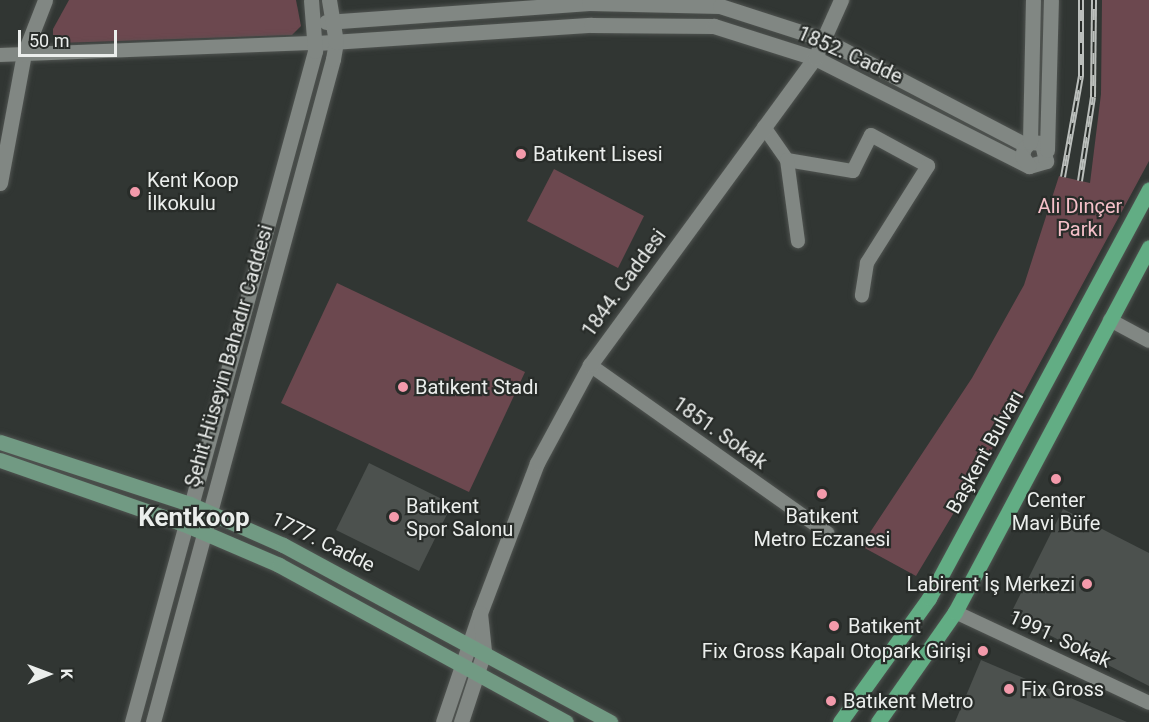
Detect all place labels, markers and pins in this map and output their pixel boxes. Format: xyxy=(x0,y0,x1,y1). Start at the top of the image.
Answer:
place label: Batıkent Lisesi xyxy=(533,142,663,166)
marker: Batıkent Lisesi xyxy=(514,147,528,161)
place label: Kent Koop İlkokulu xyxy=(147,168,239,215)
marker: Kent Koop İlkokulu xyxy=(128,185,142,199)
place label: Batıkent Stadı xyxy=(415,375,538,399)
marker: Batıkent Stadı xyxy=(396,380,410,394)
marker: Center Mavi Büfe xyxy=(1049,472,1063,486)
marker: Batıkent Metro Eczanesi xyxy=(815,487,829,501)
place label: Center Mavi Büfe xyxy=(1012,488,1100,535)
place label: Batıkent Spor Salonu xyxy=(406,494,513,541)
place label: Batıkent Metro Eczanesi xyxy=(754,504,890,551)
marker: Batıkent Spor Salonu xyxy=(387,510,401,524)
place label: Labirent İş Merkezi xyxy=(907,572,1075,596)
marker: Labirent İş Merkezi xyxy=(1080,577,1094,591)
place label: Batıkent xyxy=(848,614,921,638)
marker: Batıkent xyxy=(825,617,843,635)
place label: Fix Gross Kapalı Otopark Girişi xyxy=(702,639,971,663)
marker: Fix Gross Kapalı Otopark Girişi xyxy=(976,644,990,658)
place label: Fix Gross xyxy=(1021,677,1104,701)
marker: Fix Gross xyxy=(1002,682,1016,696)
place label: Batıkent Metro xyxy=(843,689,974,713)
marker: Batıkent Metro xyxy=(824,694,838,708)

